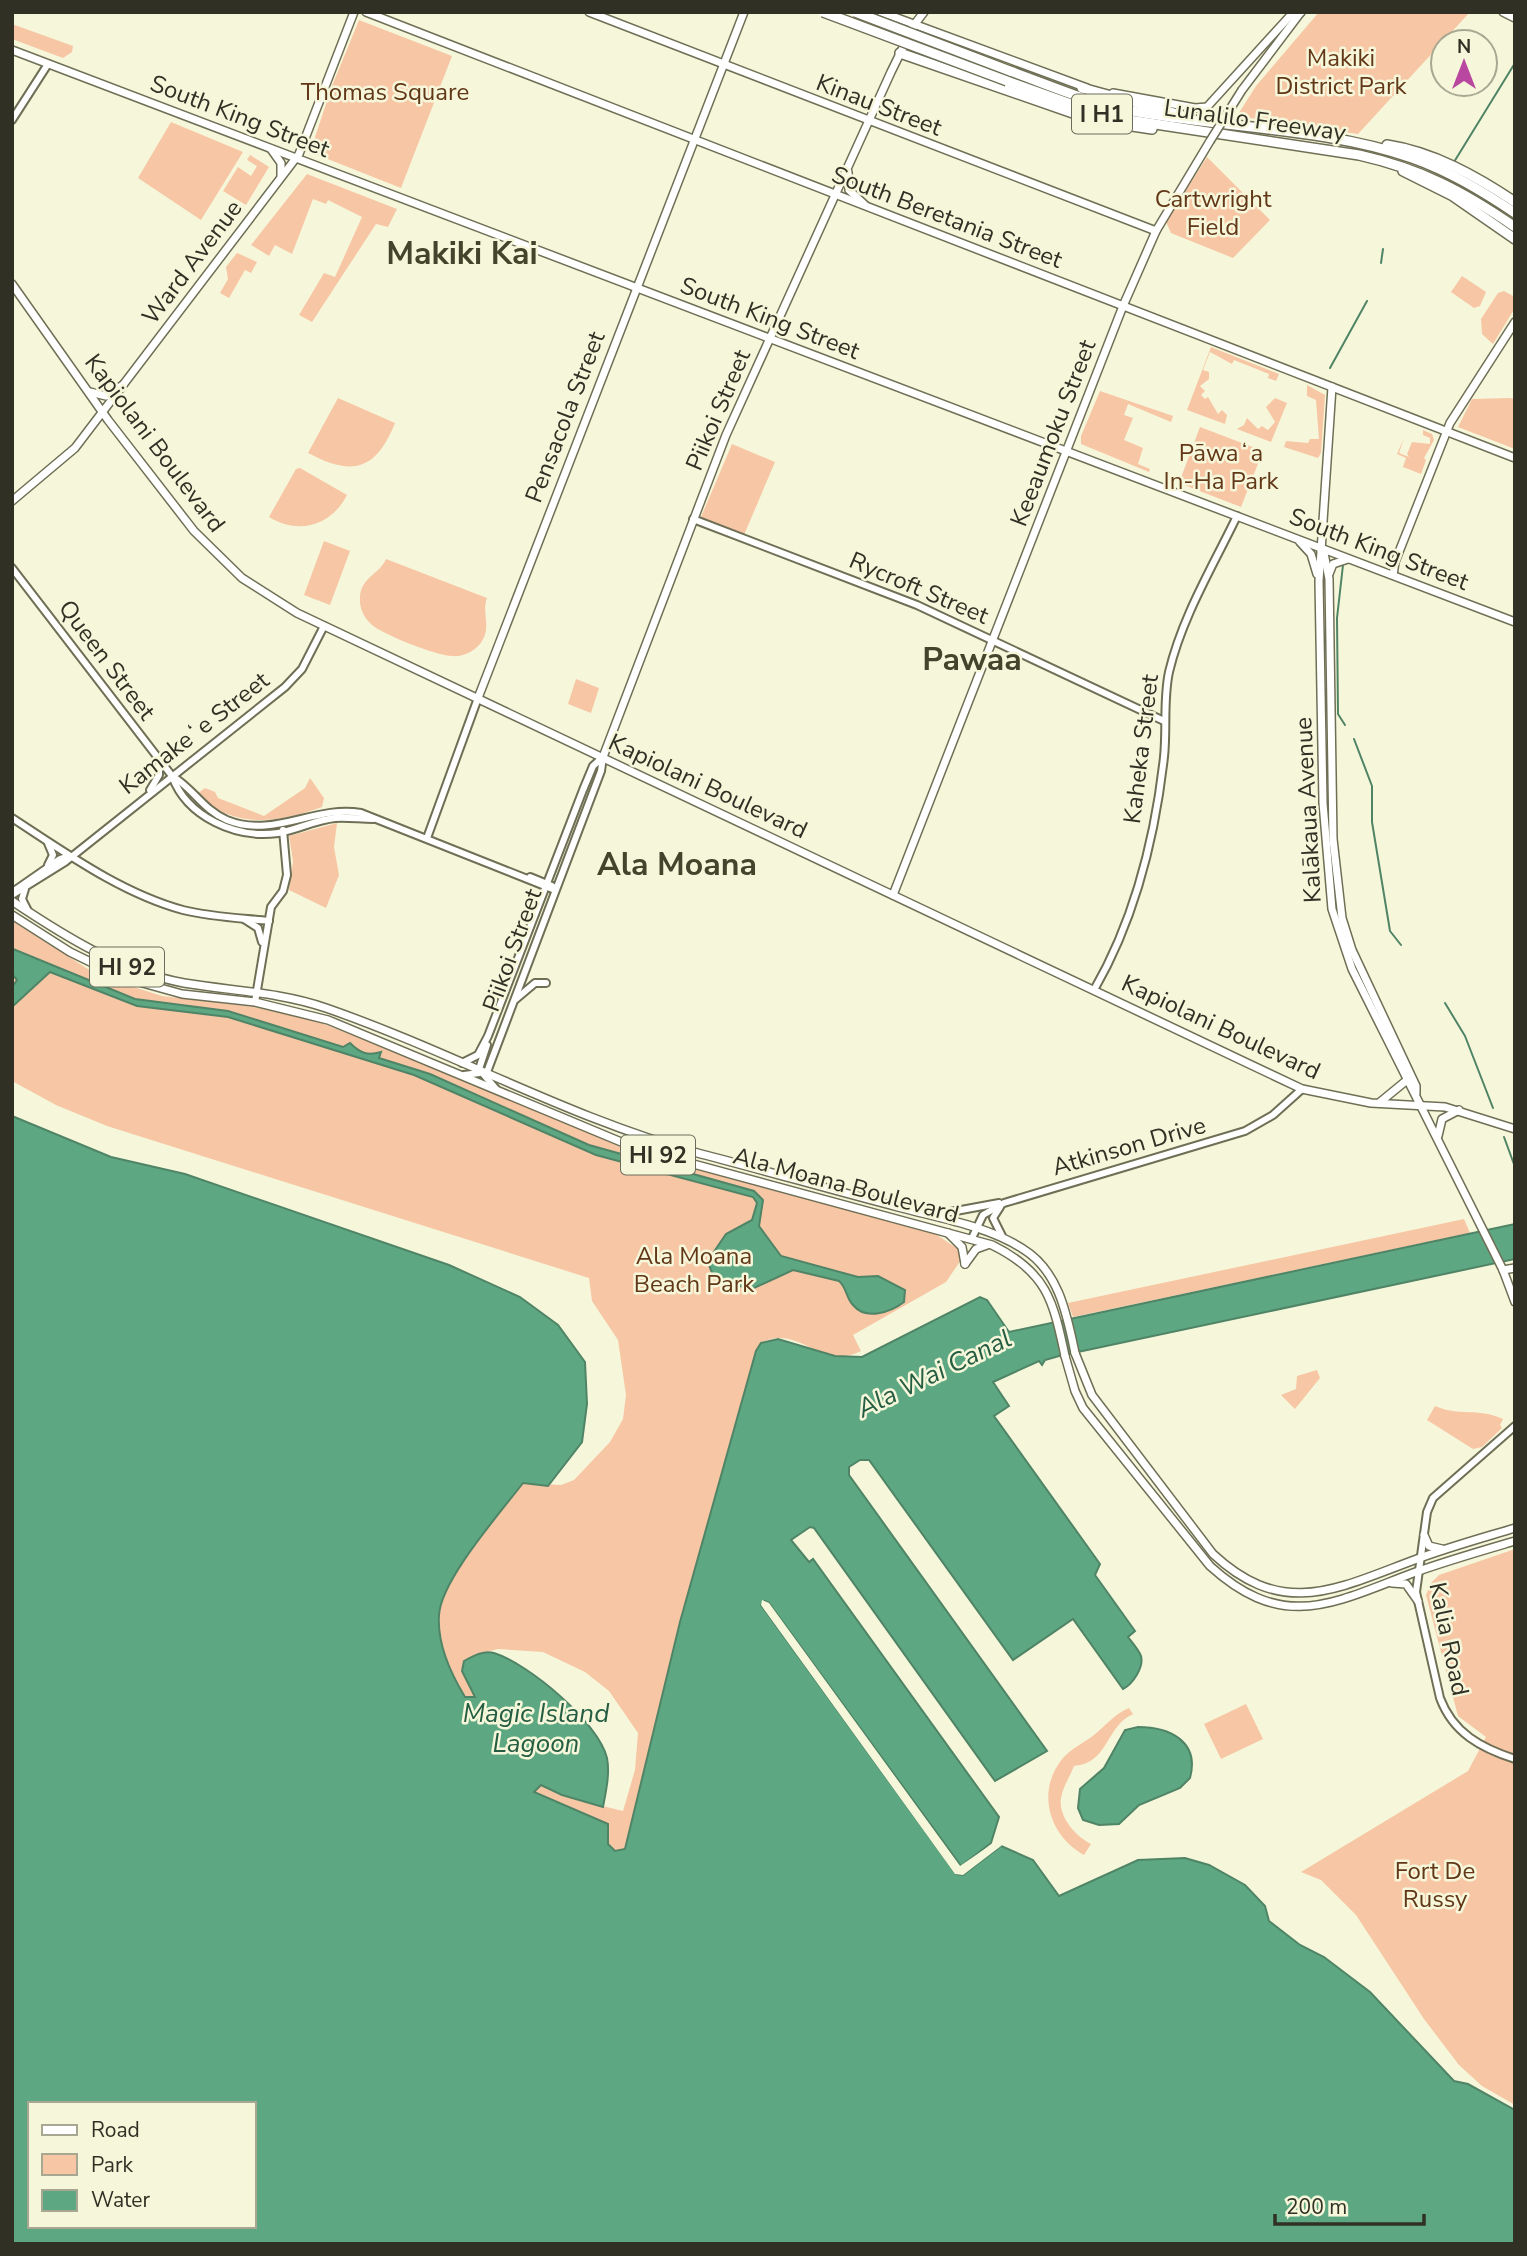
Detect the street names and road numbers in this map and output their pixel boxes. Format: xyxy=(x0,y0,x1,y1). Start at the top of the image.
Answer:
street label: Kinau Street xyxy=(812,66,947,144)
street label: South King Street xyxy=(146,67,335,165)
street label: Lunalilo Freeway xyxy=(1162,91,1349,149)
road number: I H1 xyxy=(1072,94,1132,134)
street label: South Beretania Street xyxy=(827,158,1067,276)
street label: Ward Avenue xyxy=(135,193,249,331)
street label: South King Street xyxy=(676,269,865,367)
street label: Pensacola Street xyxy=(518,326,613,507)
street label: Keeaumoku Street xyxy=(1003,335,1104,531)
street label: Piikoi Street xyxy=(678,344,758,475)
street label: Kapiolani Boulevard xyxy=(77,347,233,539)
street label: South King Street xyxy=(1285,500,1474,598)
street label: Rycroft Street xyxy=(844,544,994,632)
street label: Queen Street xyxy=(51,593,163,727)
street label: Kamakeʻe Street xyxy=(112,664,276,802)
street label: Kaheka Street xyxy=(1116,672,1166,826)
street label: Kalākaua Avenue xyxy=(1287,716,1329,904)
street label: Kapiolani Boulevard xyxy=(603,726,813,846)
street label: Piikoi Street xyxy=(475,884,549,1016)
road number: HI 92 xyxy=(90,948,164,986)
street label: Kapiolani Boulevard xyxy=(1116,967,1326,1087)
street label: Atkinson Drive xyxy=(1048,1109,1210,1183)
road number: HI 92 xyxy=(621,1136,695,1174)
street label: Ala Moana Boulevard xyxy=(730,1139,962,1231)
street label: Kalia Road xyxy=(1421,1579,1477,1699)

